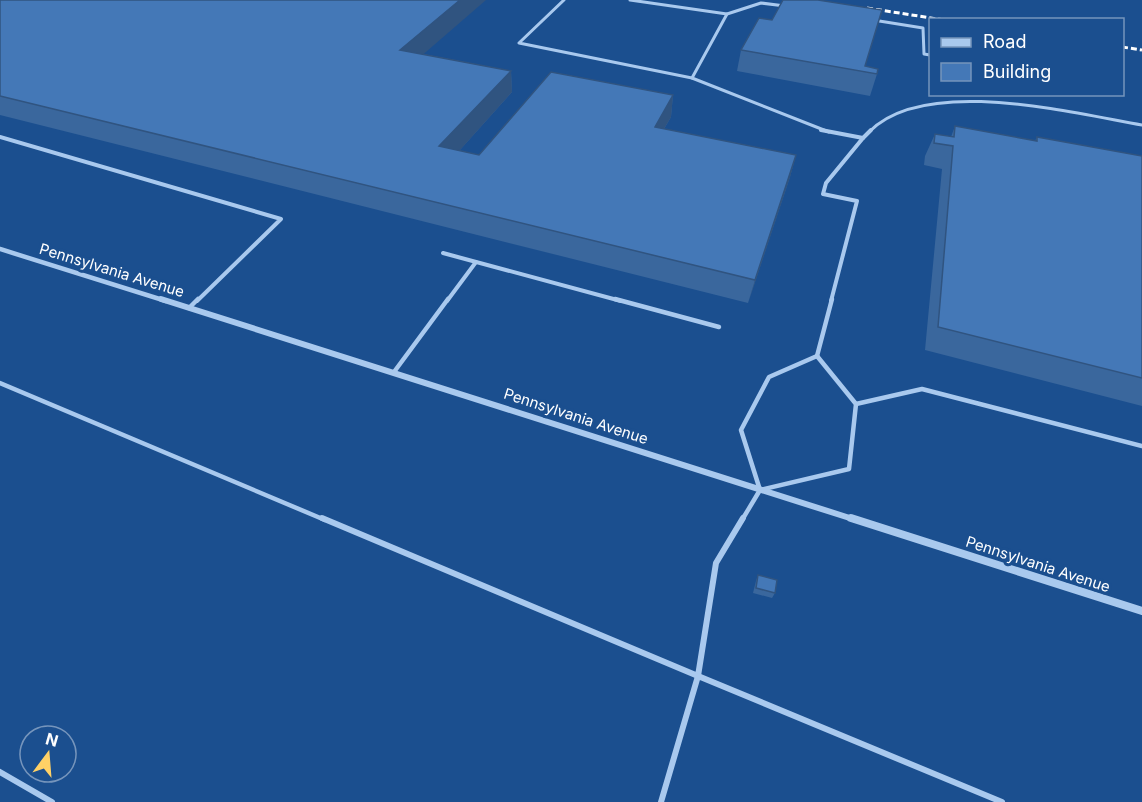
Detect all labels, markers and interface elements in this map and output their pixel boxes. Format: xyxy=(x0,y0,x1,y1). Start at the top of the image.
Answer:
legend xyxy=(929,18,1124,96)
text: Road xyxy=(983,31,1026,52)
text: Building xyxy=(983,61,1051,82)
street label: Pennsylvania Avenue xyxy=(37,239,187,301)
street label: Pennsylvania Avenue xyxy=(501,384,651,448)
street label: Pennsylvania Avenue xyxy=(963,532,1113,596)
north arrow xyxy=(18,724,78,784)
text: N xyxy=(44,728,61,751)

